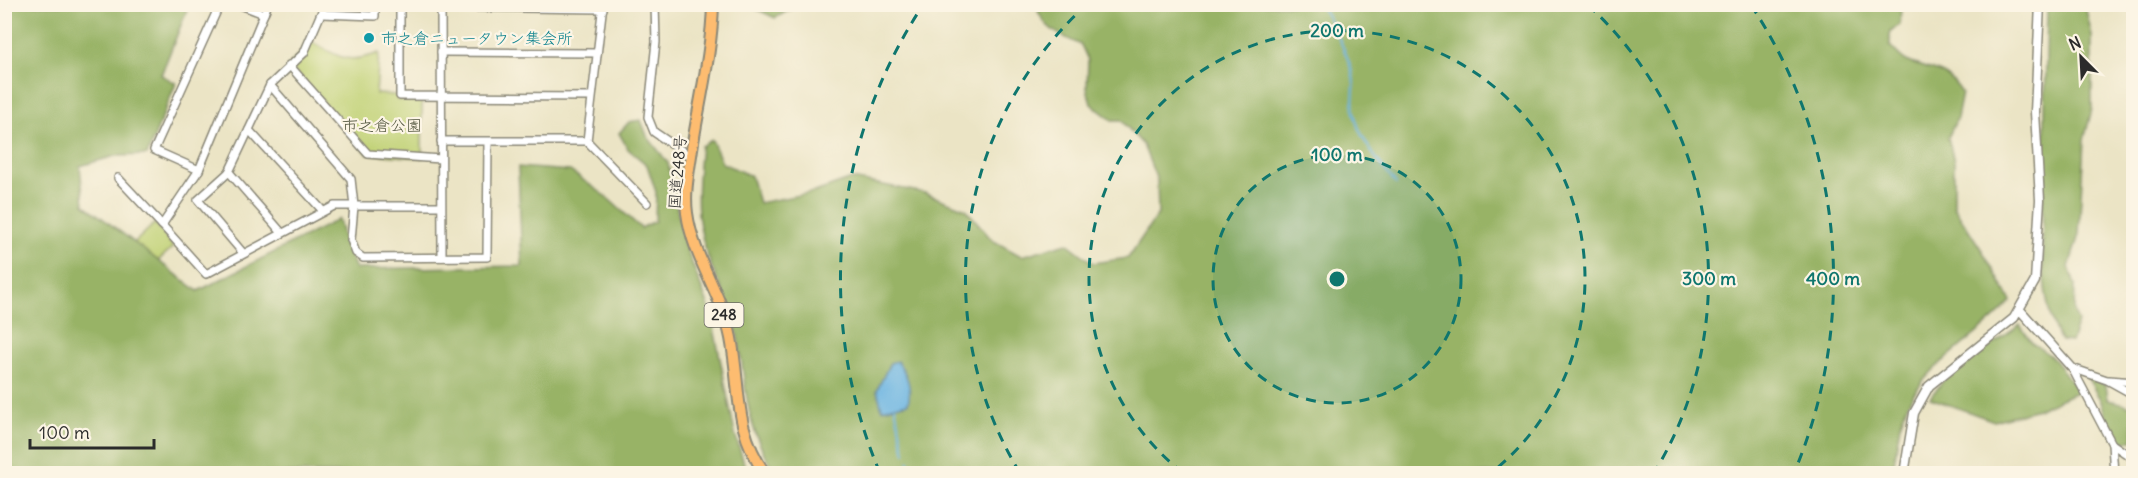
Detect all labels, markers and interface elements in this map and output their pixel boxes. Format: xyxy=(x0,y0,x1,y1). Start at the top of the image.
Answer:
text: 200 m xyxy=(1310,19,1364,42)
north arrow xyxy=(2051,27,2111,87)
place label: 市之倉ニュータウン集会所 xyxy=(381,28,573,48)
marker: 市之倉ニュータウン集会所 xyxy=(362,31,376,45)
text: N xyxy=(2066,32,2084,55)
park label: 市之倉公園 xyxy=(342,115,422,135)
street label: 国道248号 xyxy=(664,134,690,210)
text: 100 m xyxy=(1312,143,1363,166)
text: 300 m xyxy=(1682,267,1736,290)
text: 400 m xyxy=(1806,267,1860,290)
centre of rings xyxy=(1327,269,1347,289)
road number: 248 xyxy=(704,303,744,327)
scale bar xyxy=(30,412,154,450)
text: 100 m xyxy=(39,421,90,444)

